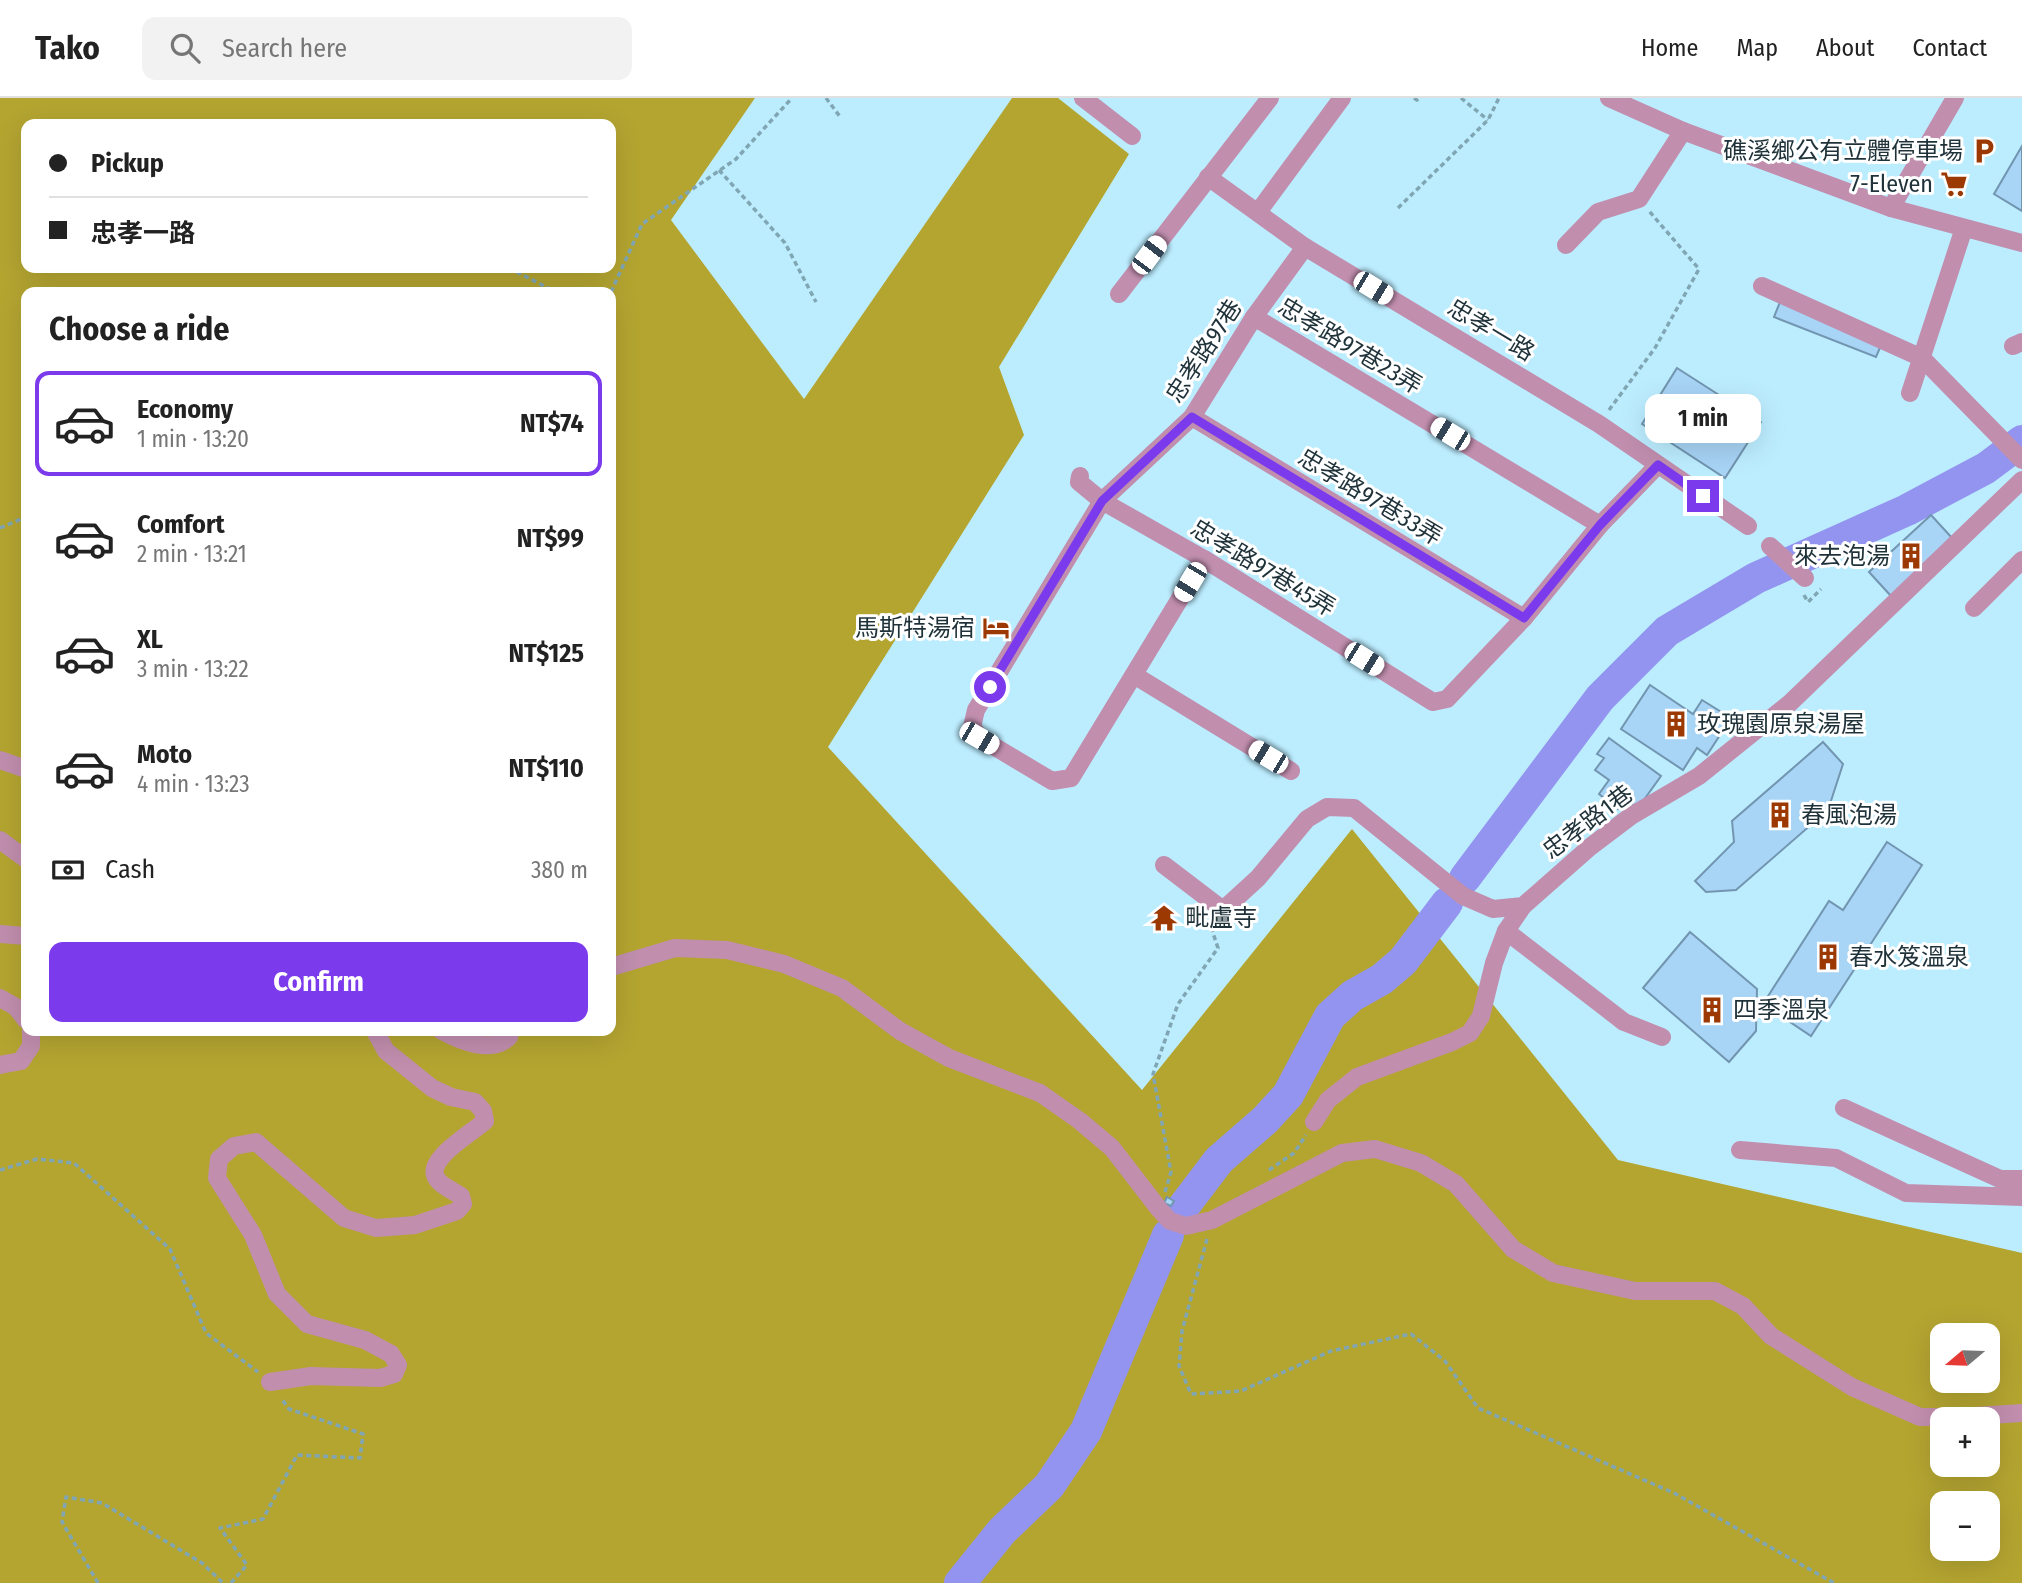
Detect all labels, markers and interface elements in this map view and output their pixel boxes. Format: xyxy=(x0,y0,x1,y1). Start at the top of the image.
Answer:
search box xyxy=(142,17,632,80)
text: Tako xyxy=(35,28,100,68)
icon: search xyxy=(166,29,204,67)
text: Search here xyxy=(222,33,347,64)
text: Home xyxy=(1641,34,1698,62)
text: Map xyxy=(1736,34,1778,62)
text: About xyxy=(1816,34,1874,62)
text: Contact xyxy=(1912,34,1987,62)
parking icon: 礁溪鄉公有立體停車場 xyxy=(1969,136,1999,166)
place label: 礁溪鄉公有立體停車場 xyxy=(1723,137,1963,165)
text: Pickup xyxy=(91,148,164,179)
supermarket icon: 7-Eleven xyxy=(1939,169,1969,199)
place label: 7-Eleven xyxy=(1850,170,1933,198)
text: 忠孝一路 xyxy=(91,218,195,249)
car xyxy=(1128,232,1171,278)
car xyxy=(1350,268,1397,308)
street label: 忠孝路97巷23弄 xyxy=(1273,292,1427,400)
street label: 忠孝一路 xyxy=(1443,293,1539,367)
street label: 忠孝路97巷 xyxy=(1160,294,1248,408)
text: Choose a ride xyxy=(49,310,230,348)
icon: car xyxy=(53,392,116,455)
text: Economy xyxy=(137,394,233,425)
callout: 1 min xyxy=(1645,394,1761,444)
text: 1 min xyxy=(1678,404,1728,432)
text: NT$74 xyxy=(520,408,584,439)
car xyxy=(1427,414,1474,454)
text: 1 min · 13:20 xyxy=(137,425,249,453)
street label: 忠孝路97巷33弄 xyxy=(1293,443,1447,551)
route end xyxy=(1687,480,1719,512)
icon: car xyxy=(53,507,116,570)
text: Comfort xyxy=(137,509,225,540)
street label: 忠孝路97巷45弄 xyxy=(1186,514,1340,622)
text: NT$99 xyxy=(517,523,584,554)
text: 2 min · 13:21 xyxy=(137,540,247,568)
building icon: 來去泡湯 xyxy=(1896,541,1926,571)
place label: 來去泡湯 xyxy=(1794,542,1890,570)
car xyxy=(1171,559,1210,605)
hotel icon: 馬斯特湯宿 xyxy=(981,613,1011,643)
place label: 馬斯特湯宿 xyxy=(855,614,975,642)
icon: car xyxy=(53,622,116,685)
text: XL xyxy=(137,624,163,655)
text: NT$125 xyxy=(508,638,584,669)
car xyxy=(1341,639,1388,679)
text: 3 min · 13:22 xyxy=(137,655,249,683)
route start xyxy=(974,671,1006,703)
building icon: 玫瑰園原泉湯屋 xyxy=(1661,709,1691,739)
place label: 玫瑰園原泉湯屋 xyxy=(1697,710,1865,738)
car xyxy=(956,718,1003,758)
icon: car xyxy=(53,737,116,800)
car xyxy=(1245,737,1292,777)
text: Moto xyxy=(137,739,192,770)
text: NT$110 xyxy=(508,753,584,784)
text: 4 min · 13:23 xyxy=(137,770,250,798)
street label: 忠孝路1巷 xyxy=(1537,779,1639,865)
building icon: 春風泡湯 xyxy=(1765,800,1795,830)
place label: 春風泡湯 xyxy=(1801,801,1897,829)
icon: cash xyxy=(49,851,87,889)
text: Cash xyxy=(105,854,155,885)
text: 380 m xyxy=(531,856,588,884)
temple icon: 毗盧寺 xyxy=(1149,903,1179,933)
place label: 毗盧寺 xyxy=(1185,904,1257,932)
button: Confirm xyxy=(49,942,588,1022)
building icon: 春水笈溫泉 xyxy=(1813,942,1843,972)
place label: 春水笈溫泉 xyxy=(1849,943,1969,971)
building icon: 四季溫泉 xyxy=(1697,995,1727,1025)
place label: 四季溫泉 xyxy=(1733,996,1829,1024)
north arrow xyxy=(1930,1323,2000,1393)
map controls xyxy=(1930,1323,2000,1561)
button: + xyxy=(1930,1407,2000,1477)
button: − xyxy=(1930,1491,2000,1561)

